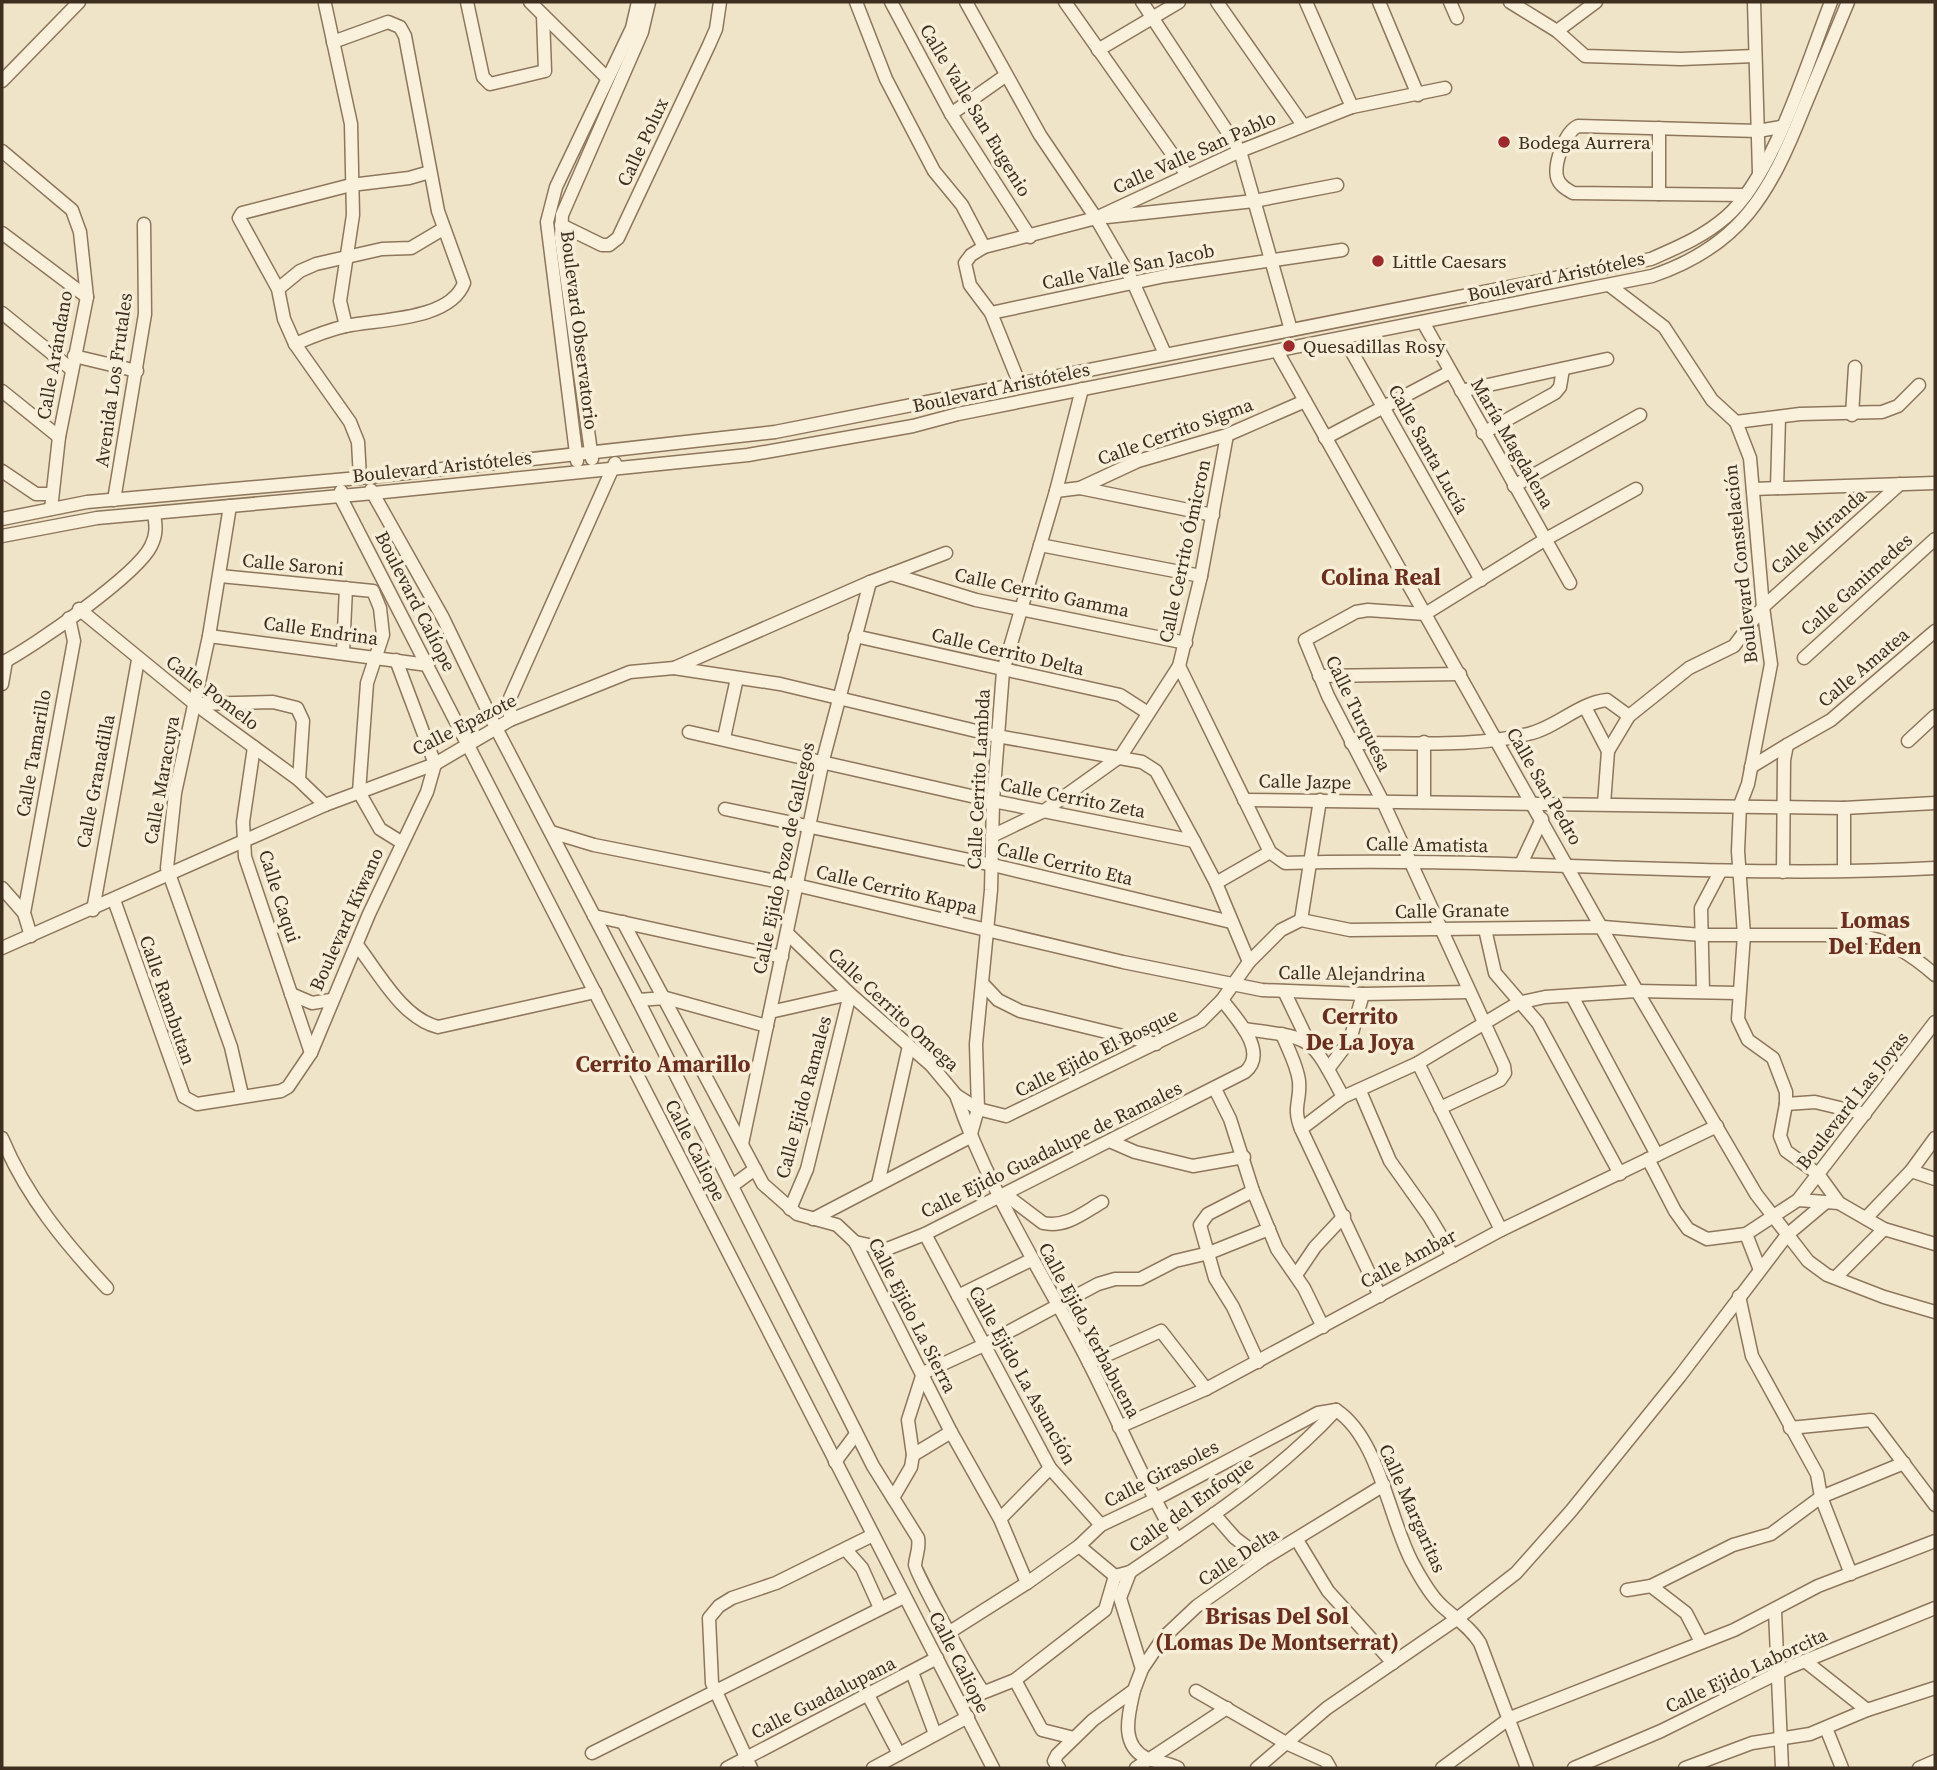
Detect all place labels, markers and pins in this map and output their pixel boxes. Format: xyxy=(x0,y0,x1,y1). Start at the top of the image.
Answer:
place label: Bodega Aurrera xyxy=(1518,129,1651,155)
marker: Bodega Aurrera xyxy=(1496,134,1512,150)
place label: Little Caesars xyxy=(1392,248,1507,274)
marker: Little Caesars xyxy=(1370,253,1386,269)
place label: Quesadillas Rosy xyxy=(1303,333,1446,359)
marker: Quesadillas Rosy xyxy=(1281,338,1297,354)

